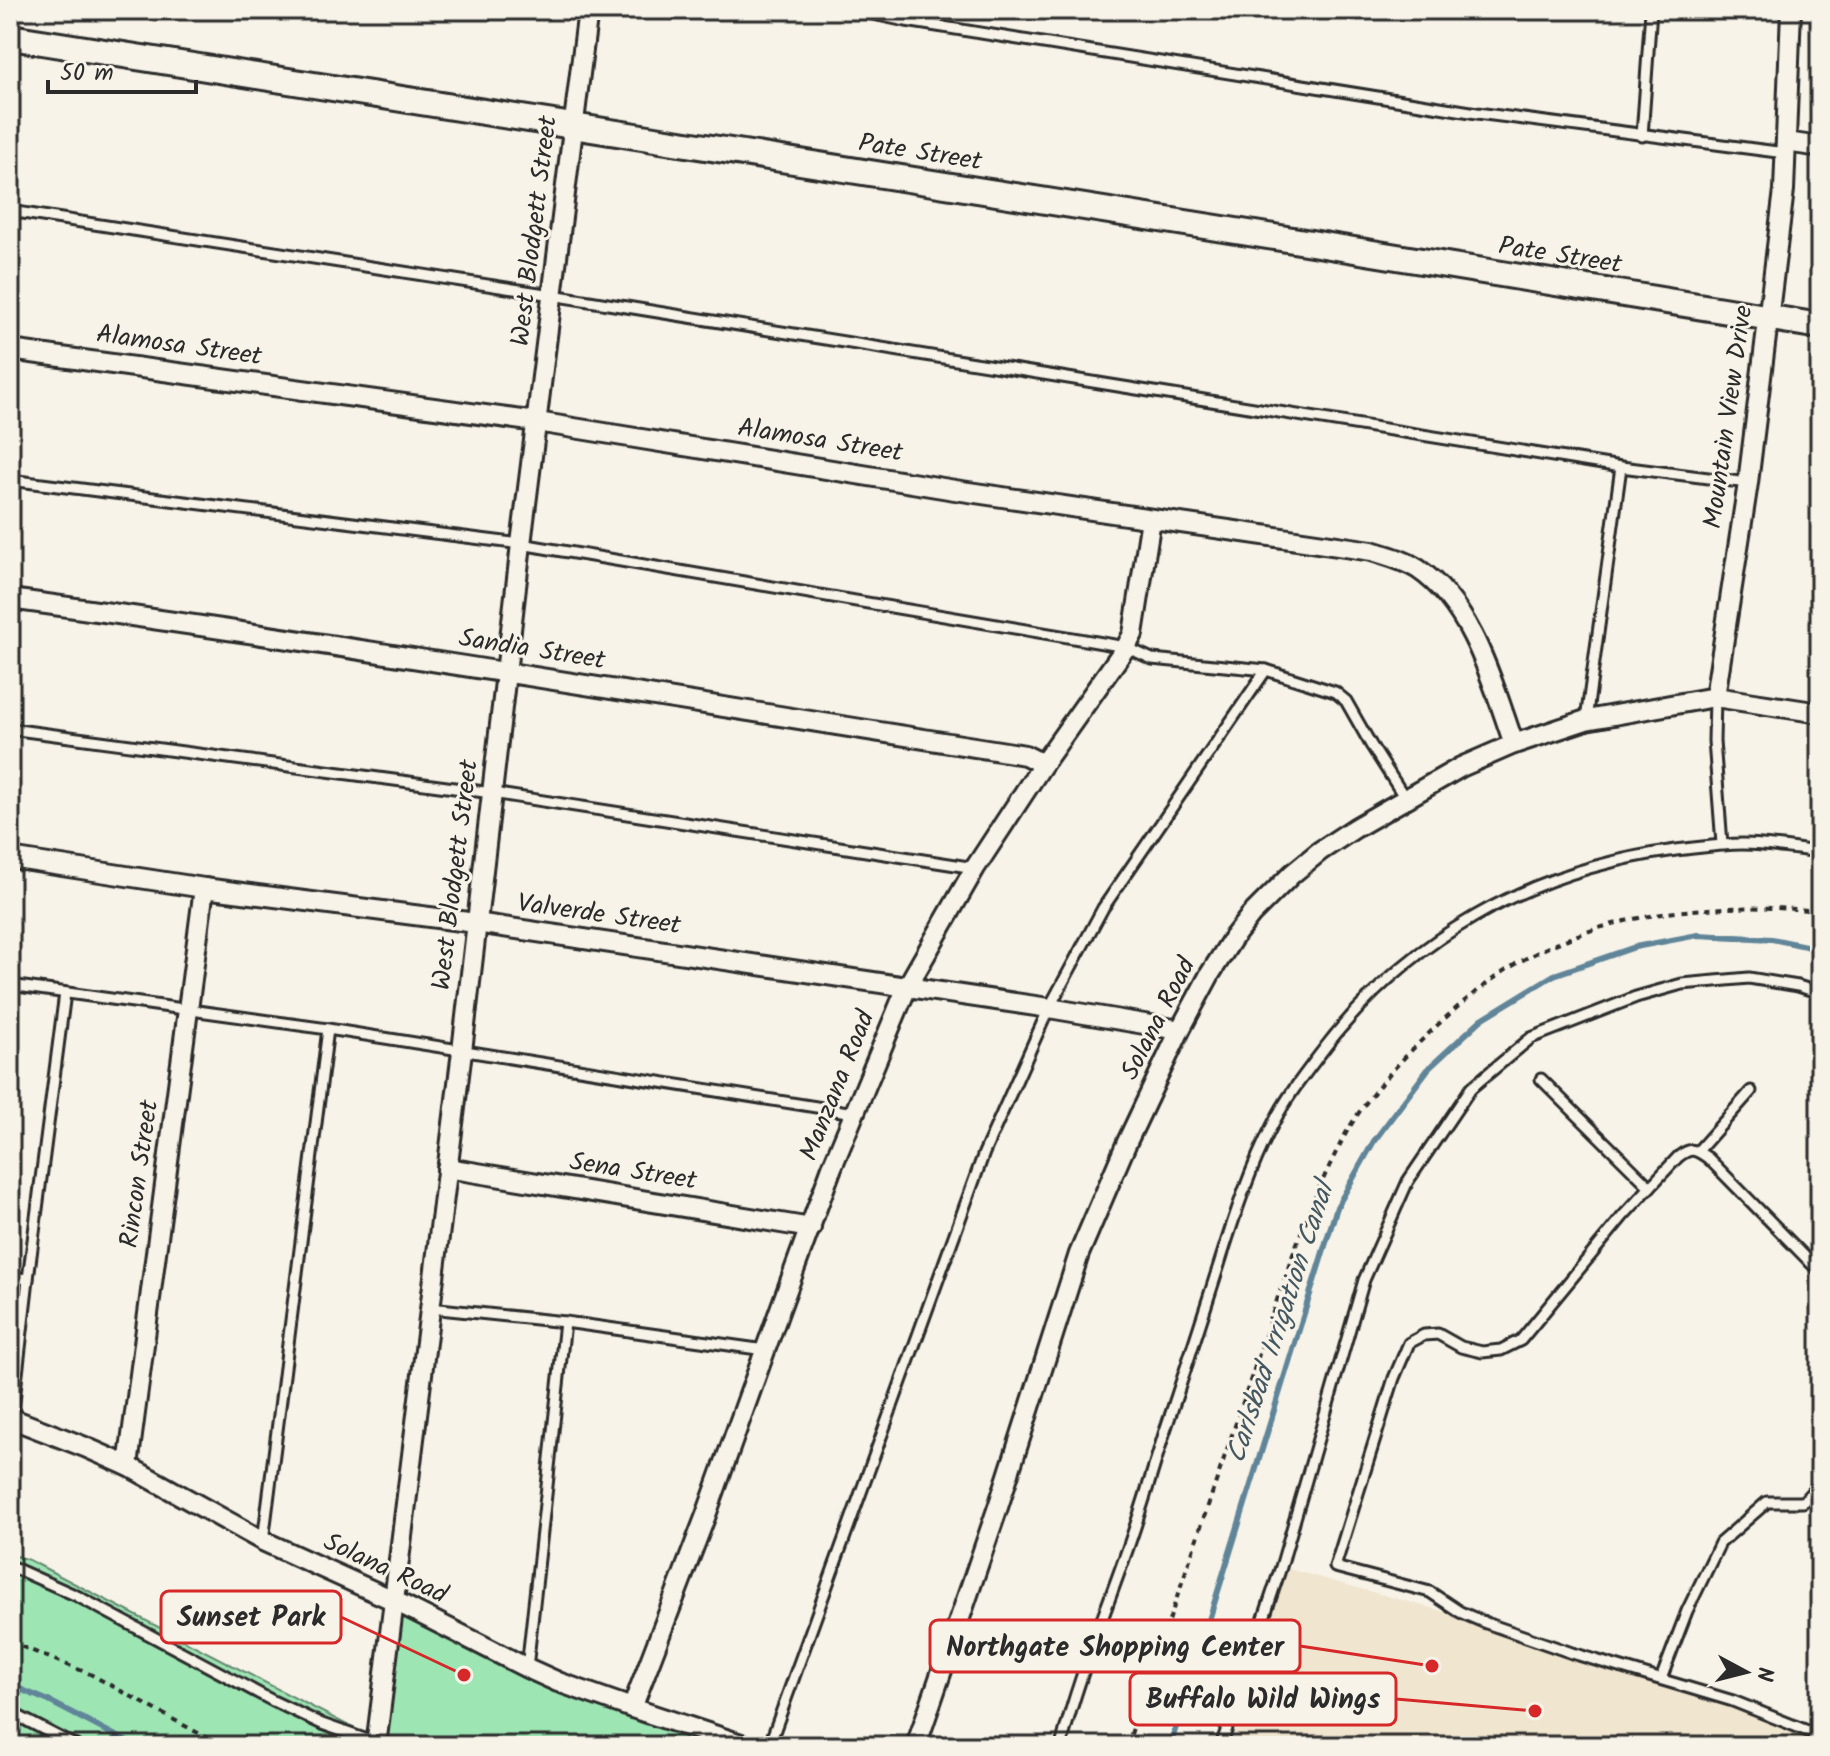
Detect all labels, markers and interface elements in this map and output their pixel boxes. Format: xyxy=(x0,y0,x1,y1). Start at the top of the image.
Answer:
scale bar xyxy=(48,44,196,94)
text: 50 m xyxy=(60,54,114,93)
street label: West Blodgett Street xyxy=(500,112,570,349)
street label: Pate Street xyxy=(855,123,986,184)
street label: Pate Street xyxy=(1495,226,1626,287)
street label: Mountain View Drive xyxy=(1693,302,1766,531)
street label: Alamosa Street xyxy=(94,314,265,379)
street label: Alamosa Street xyxy=(734,407,906,475)
street label: Sandia Street xyxy=(456,618,609,682)
street label: West Blodgett Street xyxy=(421,756,491,993)
street label: Valverde Street xyxy=(515,883,684,947)
street label: Solana Road xyxy=(1110,949,1208,1088)
street label: Manzana Road xyxy=(789,1004,888,1167)
street label: Rincon Street xyxy=(109,1096,171,1251)
street label: Sena Street xyxy=(567,1141,700,1203)
water label: Carlsbad Irrigation Canal xyxy=(1214,1172,1349,1469)
street label: Solana Road xyxy=(316,1522,455,1617)
callout: Sunset Park xyxy=(161,1591,341,1643)
text: Sunset Park xyxy=(177,1596,326,1641)
callout: Northgate Shopping Center xyxy=(930,1620,1300,1672)
text: Northgate Shopping Center xyxy=(946,1626,1286,1671)
north arrow xyxy=(1706,1632,1786,1712)
text: N xyxy=(1745,1665,1782,1683)
callout: Buffalo Wild Wings xyxy=(1130,1673,1396,1725)
text: Buffalo Wild Wings xyxy=(1146,1678,1380,1723)

